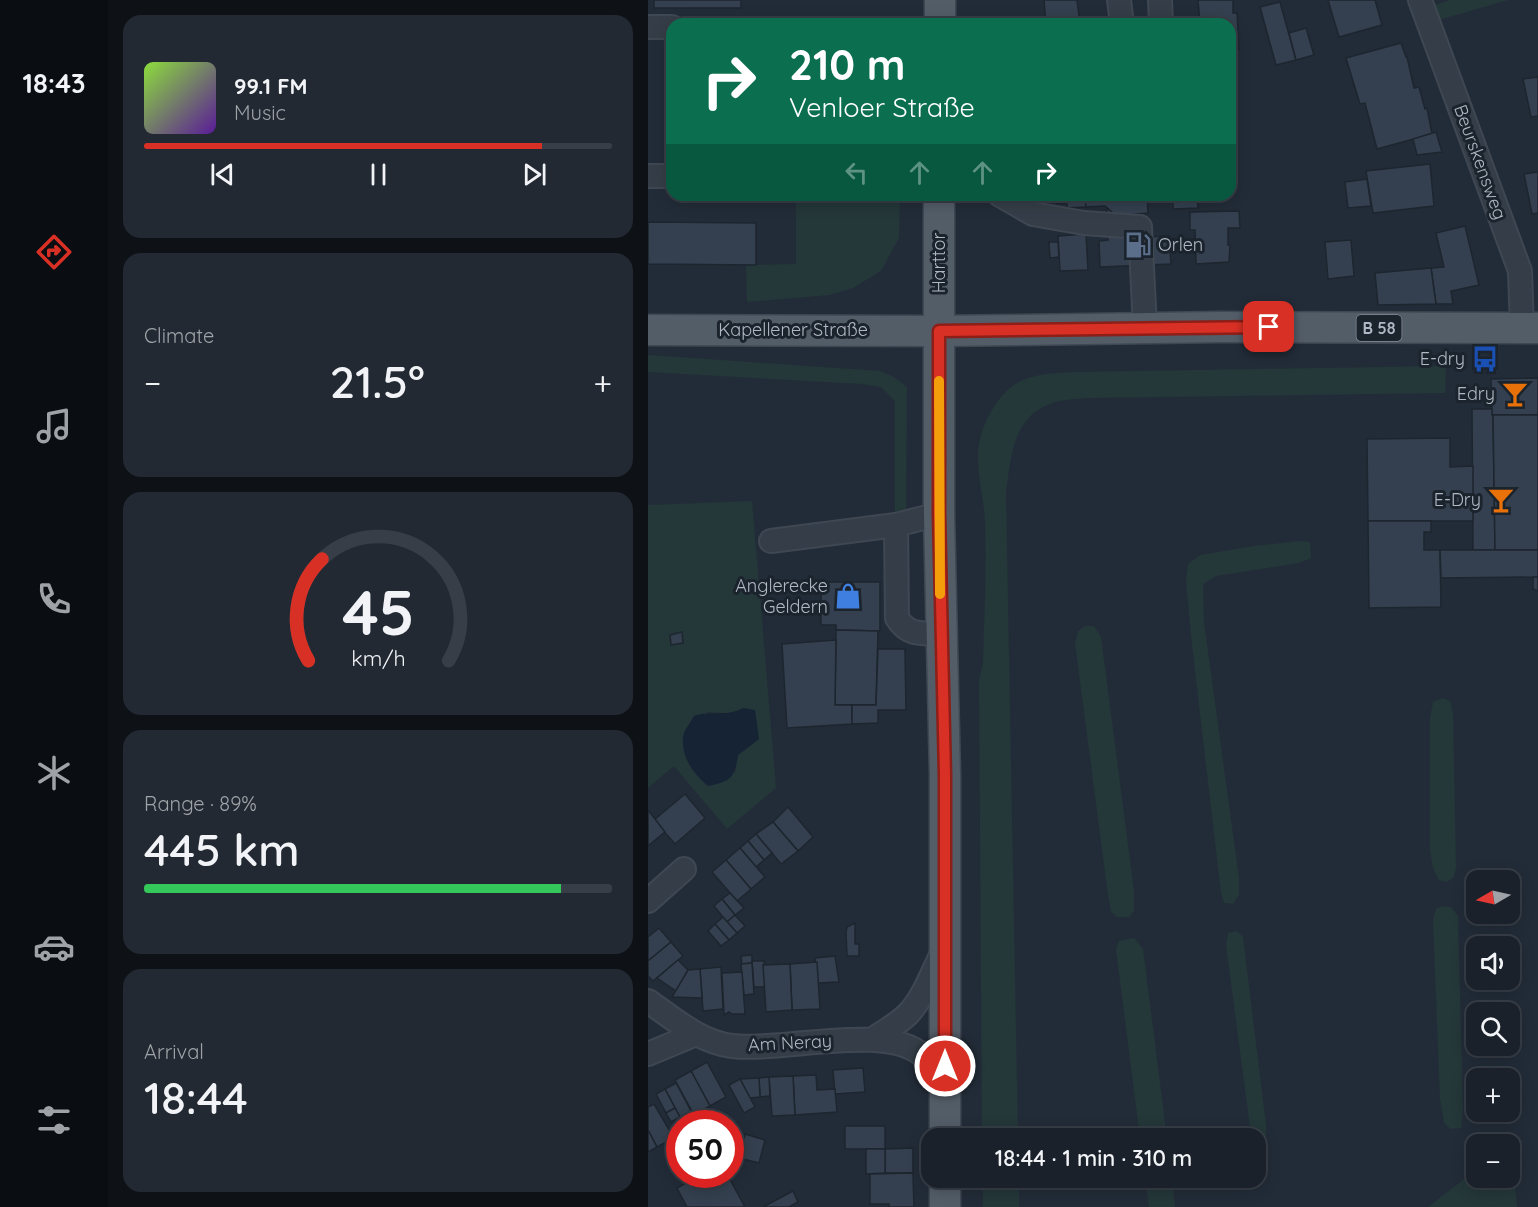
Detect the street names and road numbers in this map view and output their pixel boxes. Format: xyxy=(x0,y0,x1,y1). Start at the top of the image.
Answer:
street label: Beurskensweg xyxy=(1449,101,1512,222)
street label: Harttor xyxy=(927,233,950,293)
road number: B 58 xyxy=(1356,315,1402,341)
street label: Kapellener Straße xyxy=(718,318,868,341)
street label: Am Neray xyxy=(747,1029,833,1056)

